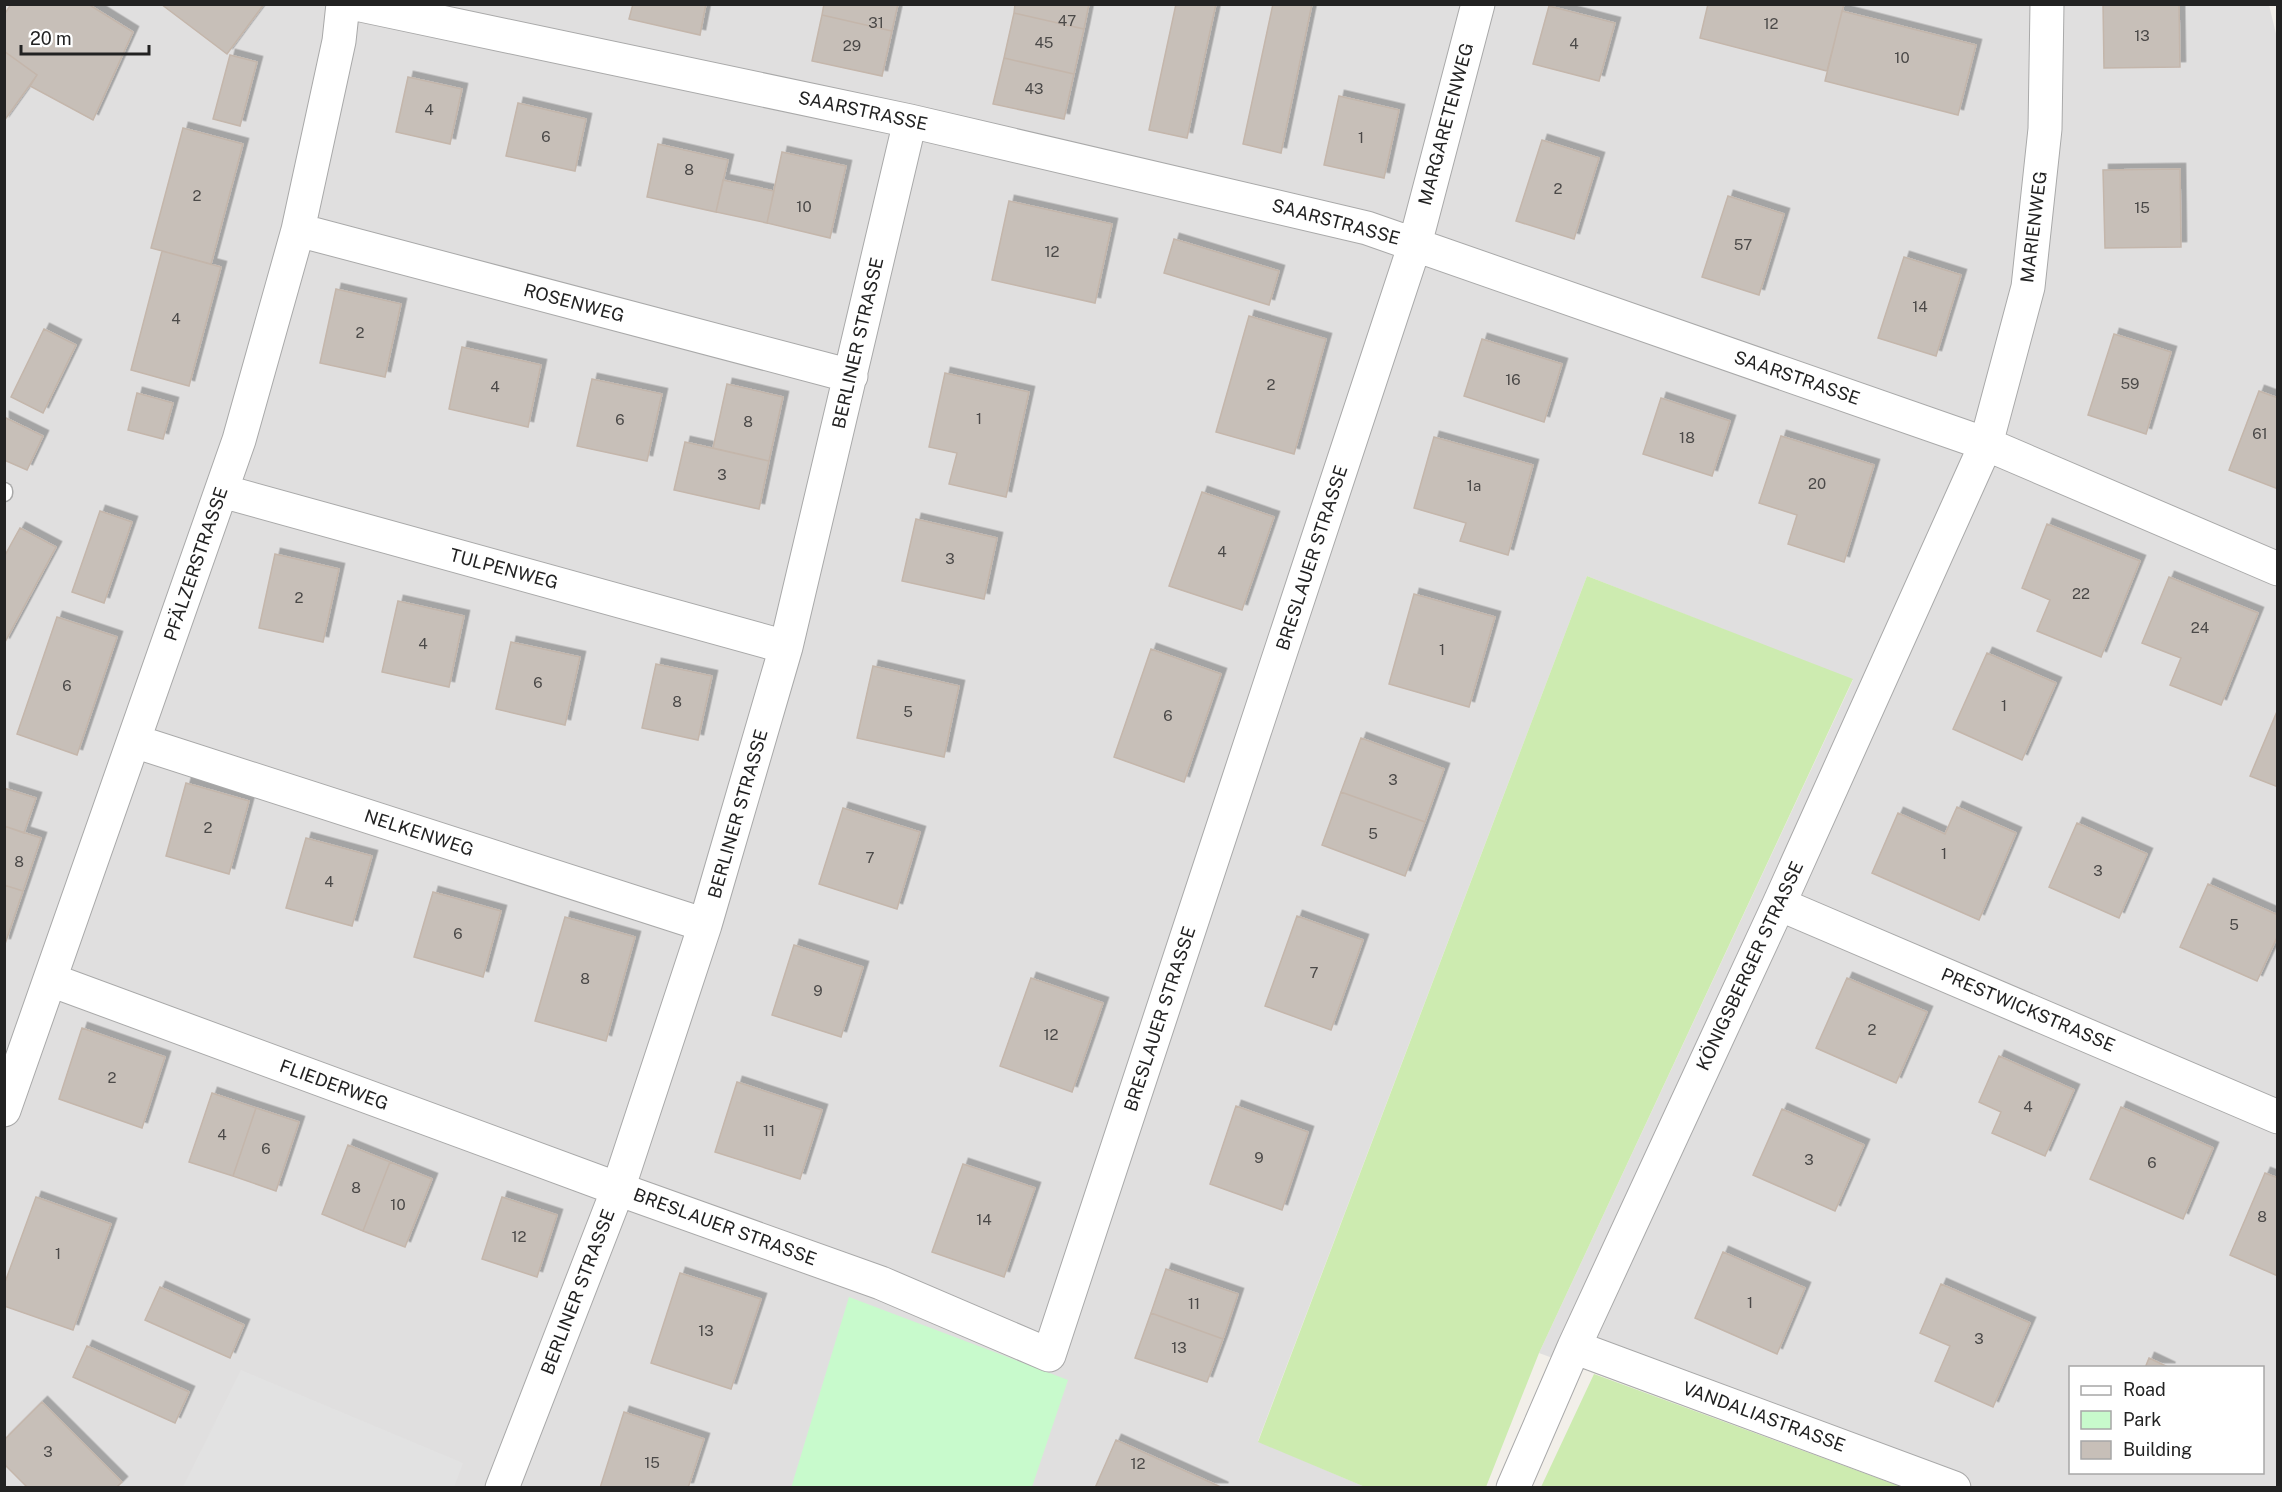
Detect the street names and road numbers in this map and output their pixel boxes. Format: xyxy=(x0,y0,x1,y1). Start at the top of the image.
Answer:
street label: MARGARETENWEG xyxy=(1414,40,1477,207)
street label: SAARSTRASSE xyxy=(796,87,930,134)
street label: MARIENWEG xyxy=(2016,170,2051,284)
street label: SAARSTRASSE xyxy=(1270,194,1403,249)
street label: BERLINER STRASSE xyxy=(828,255,887,431)
street label: ROSENWEG xyxy=(521,279,627,326)
street label: SAARSTRASSE xyxy=(1731,346,1863,409)
street label: BRESLAUER STRASSE xyxy=(1272,463,1351,653)
street label: PFÄLZERSTRASSE xyxy=(158,484,232,644)
street label: TULPENWEG xyxy=(448,544,561,593)
street label: BERLINER STRASSE xyxy=(703,727,772,901)
street label: NELKENWEG xyxy=(362,805,477,860)
street label: KÖNIGSBERGER STRASSE xyxy=(1691,857,1807,1074)
street label: BRESLAUER STRASSE xyxy=(1120,924,1199,1114)
street label: PRESTWICKSTRASSE xyxy=(1938,963,2118,1056)
street label: FLIEDERWEG xyxy=(277,1055,392,1114)
street label: BRESLAUER STRASSE xyxy=(631,1184,820,1269)
street label: BERLINER STRASSE xyxy=(536,1206,619,1377)
street label: VANDALIASTRASSE xyxy=(1680,1377,1848,1456)

